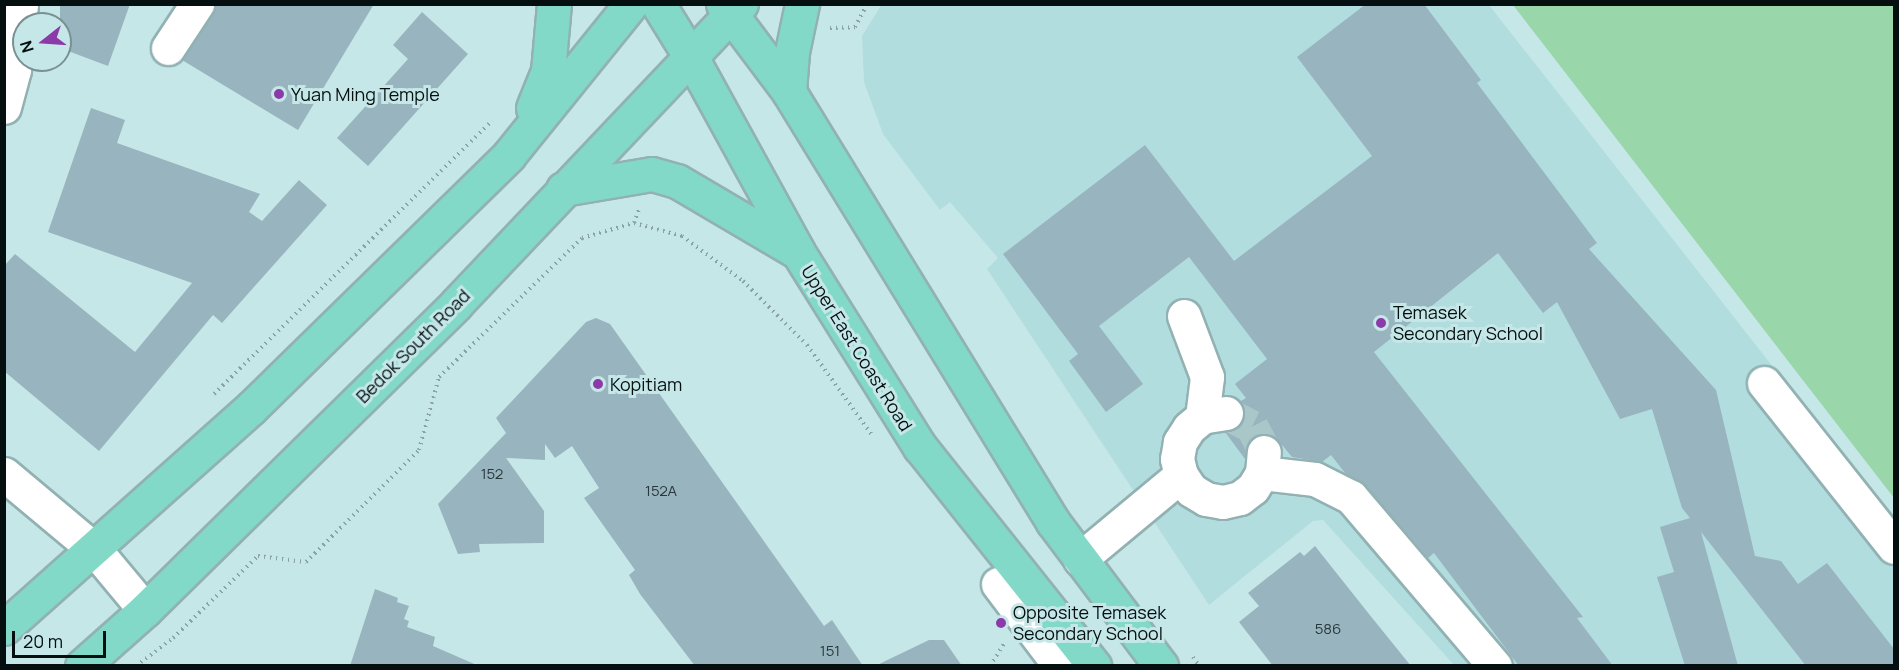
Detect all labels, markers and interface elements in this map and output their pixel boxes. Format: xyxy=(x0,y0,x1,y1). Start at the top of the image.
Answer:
north arrow xyxy=(12,12,72,72)
text: N xyxy=(14,38,39,55)
place label: Yuan Ming Temple xyxy=(291,83,440,105)
marker: Yuan Ming Temple xyxy=(272,87,286,101)
street label: Upper East Coast Road xyxy=(797,261,917,435)
street label: Bedok South Road xyxy=(352,285,474,407)
place label: Temasek Secondary School xyxy=(1393,302,1543,344)
marker: Temasek Secondary School xyxy=(1374,316,1388,330)
place label: Kopitiam xyxy=(610,373,682,395)
marker: Kopitiam xyxy=(591,377,605,391)
house number: 152 xyxy=(481,465,503,483)
house number: 152A xyxy=(645,482,677,500)
place label: Opposite Temasek Secondary School xyxy=(1013,602,1166,644)
marker: Opposite Temasek Secondary School xyxy=(994,616,1008,630)
scale bar xyxy=(15,619,110,657)
house number: 586 xyxy=(1315,620,1341,638)
text: 20 m xyxy=(23,629,63,653)
house number: 151 xyxy=(820,642,840,660)

